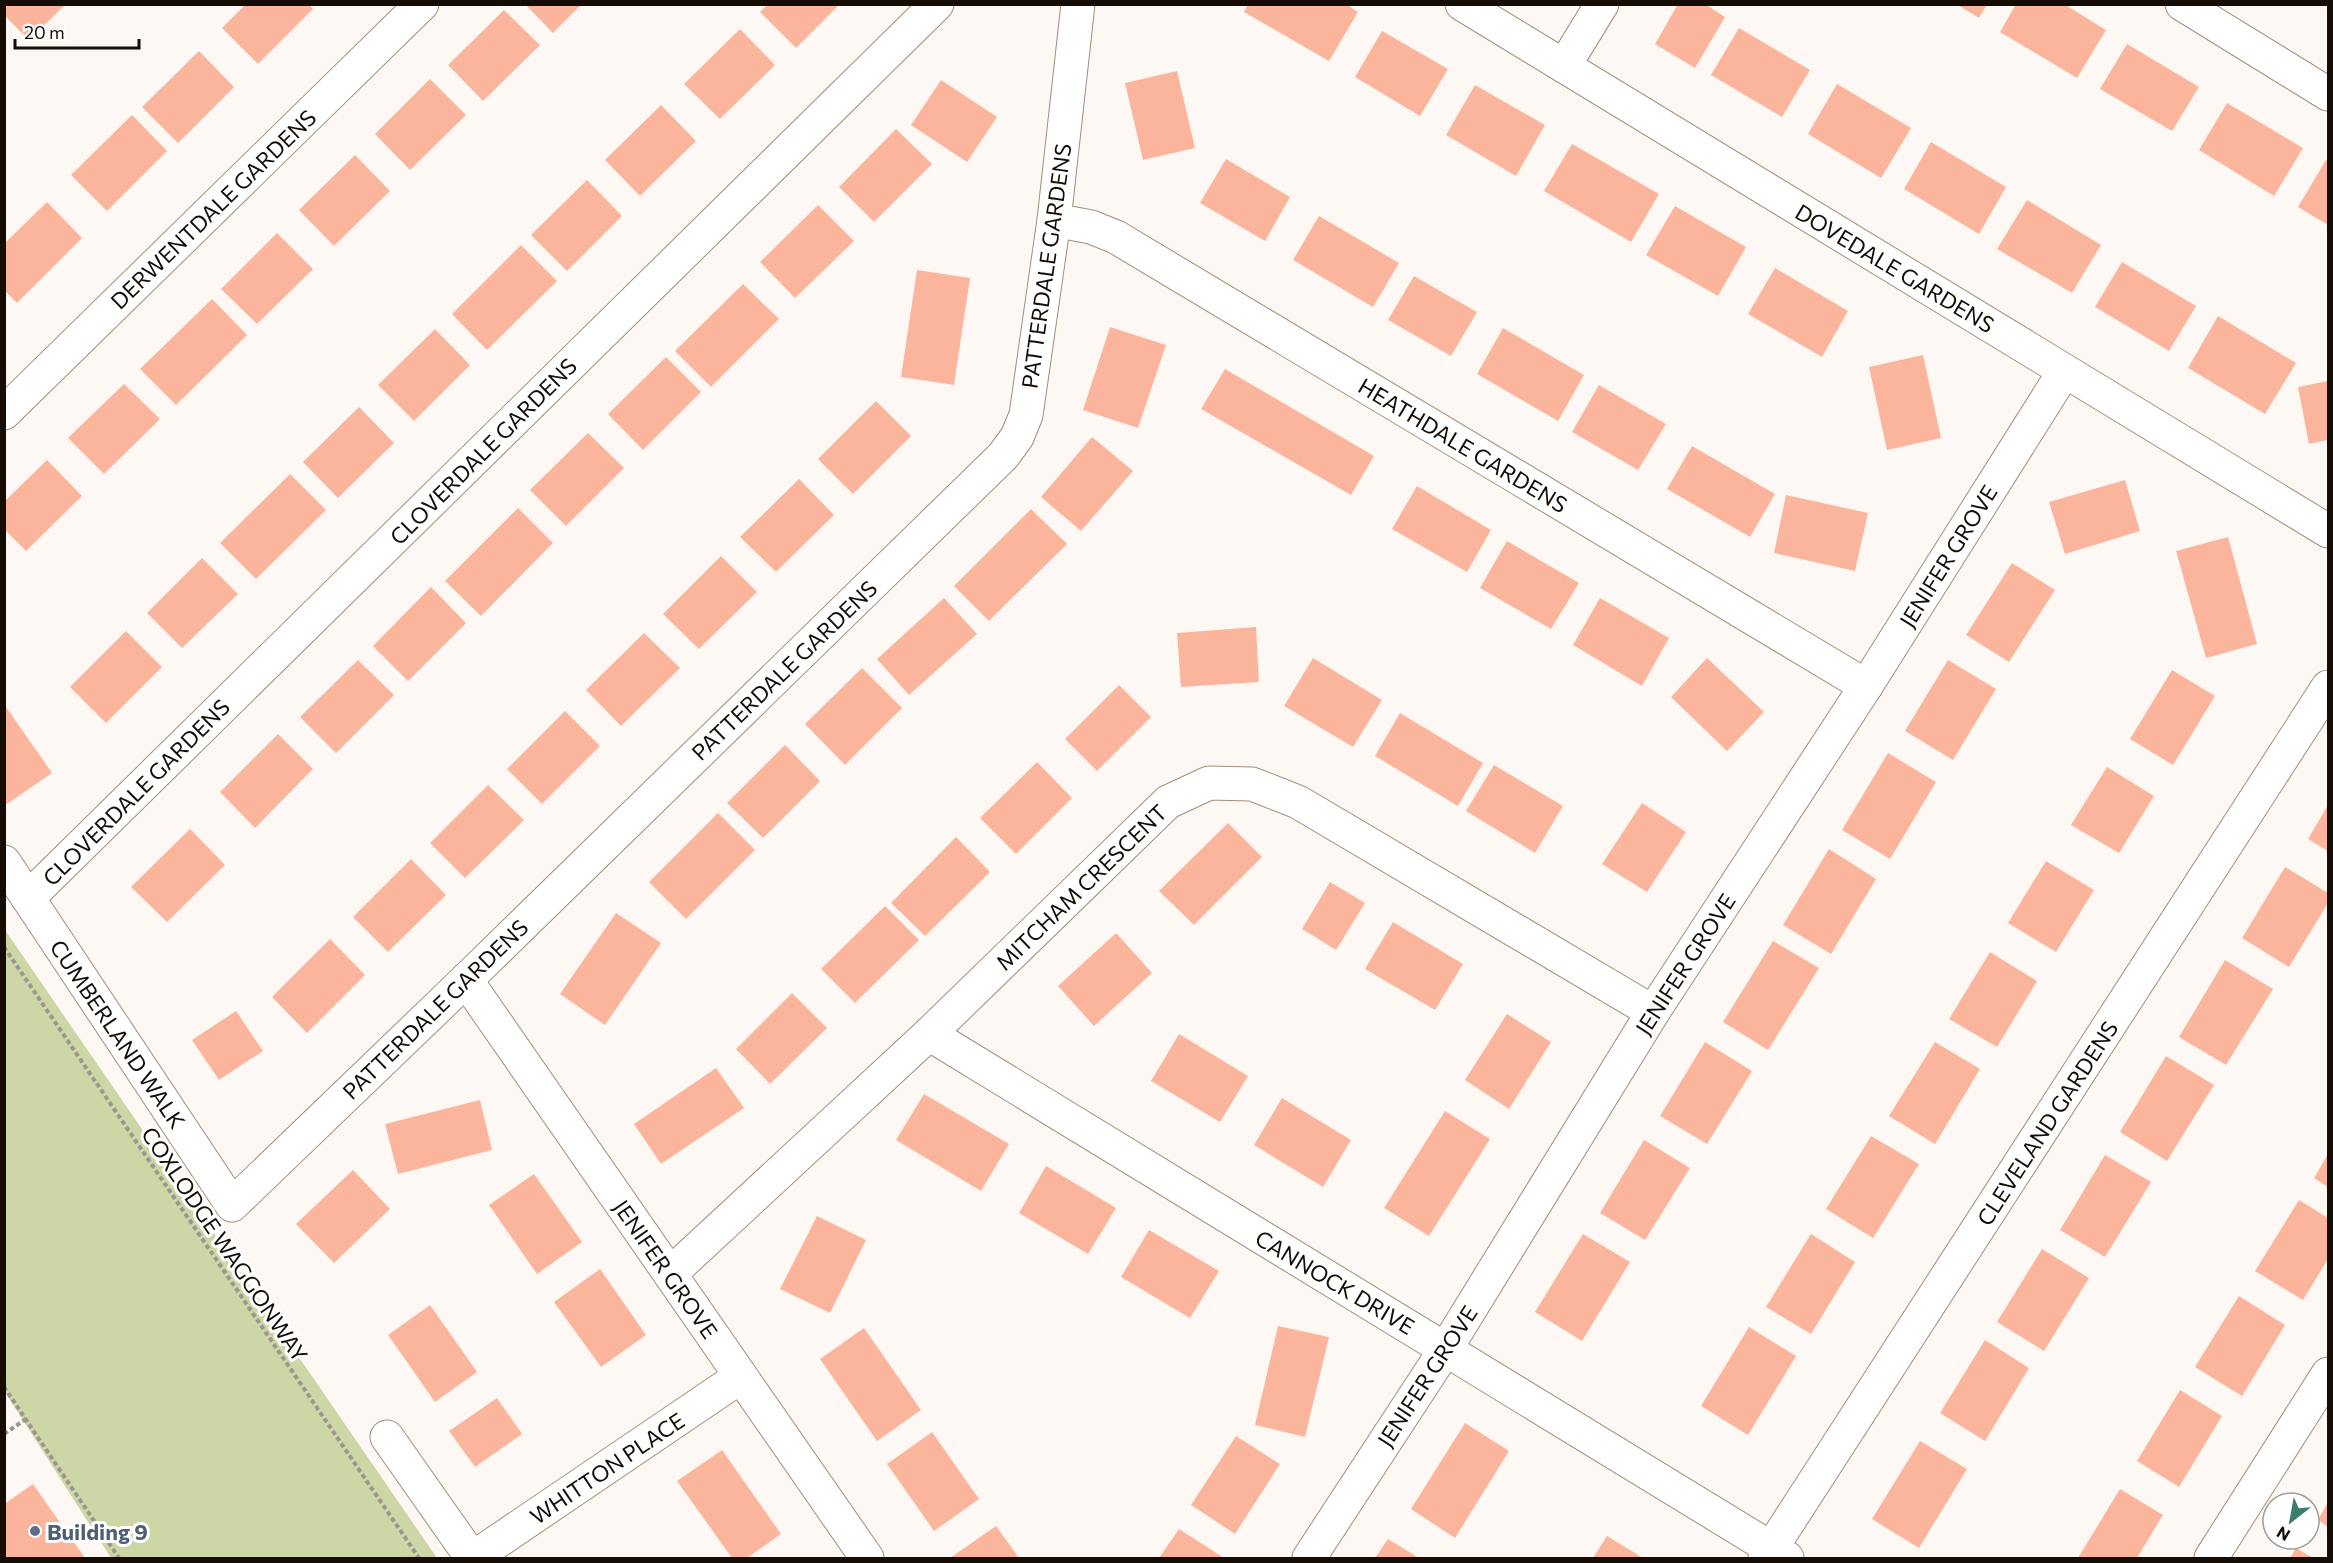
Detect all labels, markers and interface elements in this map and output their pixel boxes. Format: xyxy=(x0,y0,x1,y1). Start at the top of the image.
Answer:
scale bar xyxy=(15,12,140,50)
text: 20 m xyxy=(24,21,65,43)
street label: DERWENTDALE GARDENS xyxy=(105,104,321,314)
street label: PATTERDALE GARDENS xyxy=(1015,142,1077,390)
street label: DOVEDALE GARDENS xyxy=(1791,198,1999,338)
street label: CLOVERDALE GARDENS xyxy=(384,352,582,550)
street label: HEATHDALE GARDENS xyxy=(1354,372,1572,518)
street label: JENIFER GROVE xyxy=(1893,480,2003,632)
street label: PATTERDALE GARDENS xyxy=(686,574,882,766)
street label: CLOVERDALE GARDENS xyxy=(37,693,235,891)
street label: MITCHAM CRESCENT xyxy=(990,798,1172,976)
street label: JENIFER GROVE xyxy=(1629,888,1741,1040)
street label: PATTERDALE GARDENS xyxy=(337,913,533,1105)
street label: CUMBERLAND WALK xyxy=(45,934,191,1134)
street label: CLEVELAND GARDENS xyxy=(1971,1016,2123,1230)
street label: COXLODGE WAGGONWAY xyxy=(136,1121,314,1367)
street label: JENIFER GROVE xyxy=(608,1194,724,1344)
street label: CANNOCK DRIVE xyxy=(1251,1224,1419,1340)
street label: JENIFER GROVE xyxy=(1371,1300,1483,1452)
street label: WHITTON PLACE xyxy=(525,1406,689,1530)
north arrow xyxy=(2261,1491,2321,1551)
place label: Building 9 xyxy=(47,1518,148,1545)
text: N xyxy=(2273,1523,2293,1546)
marker: Building 9 xyxy=(28,1524,42,1538)

